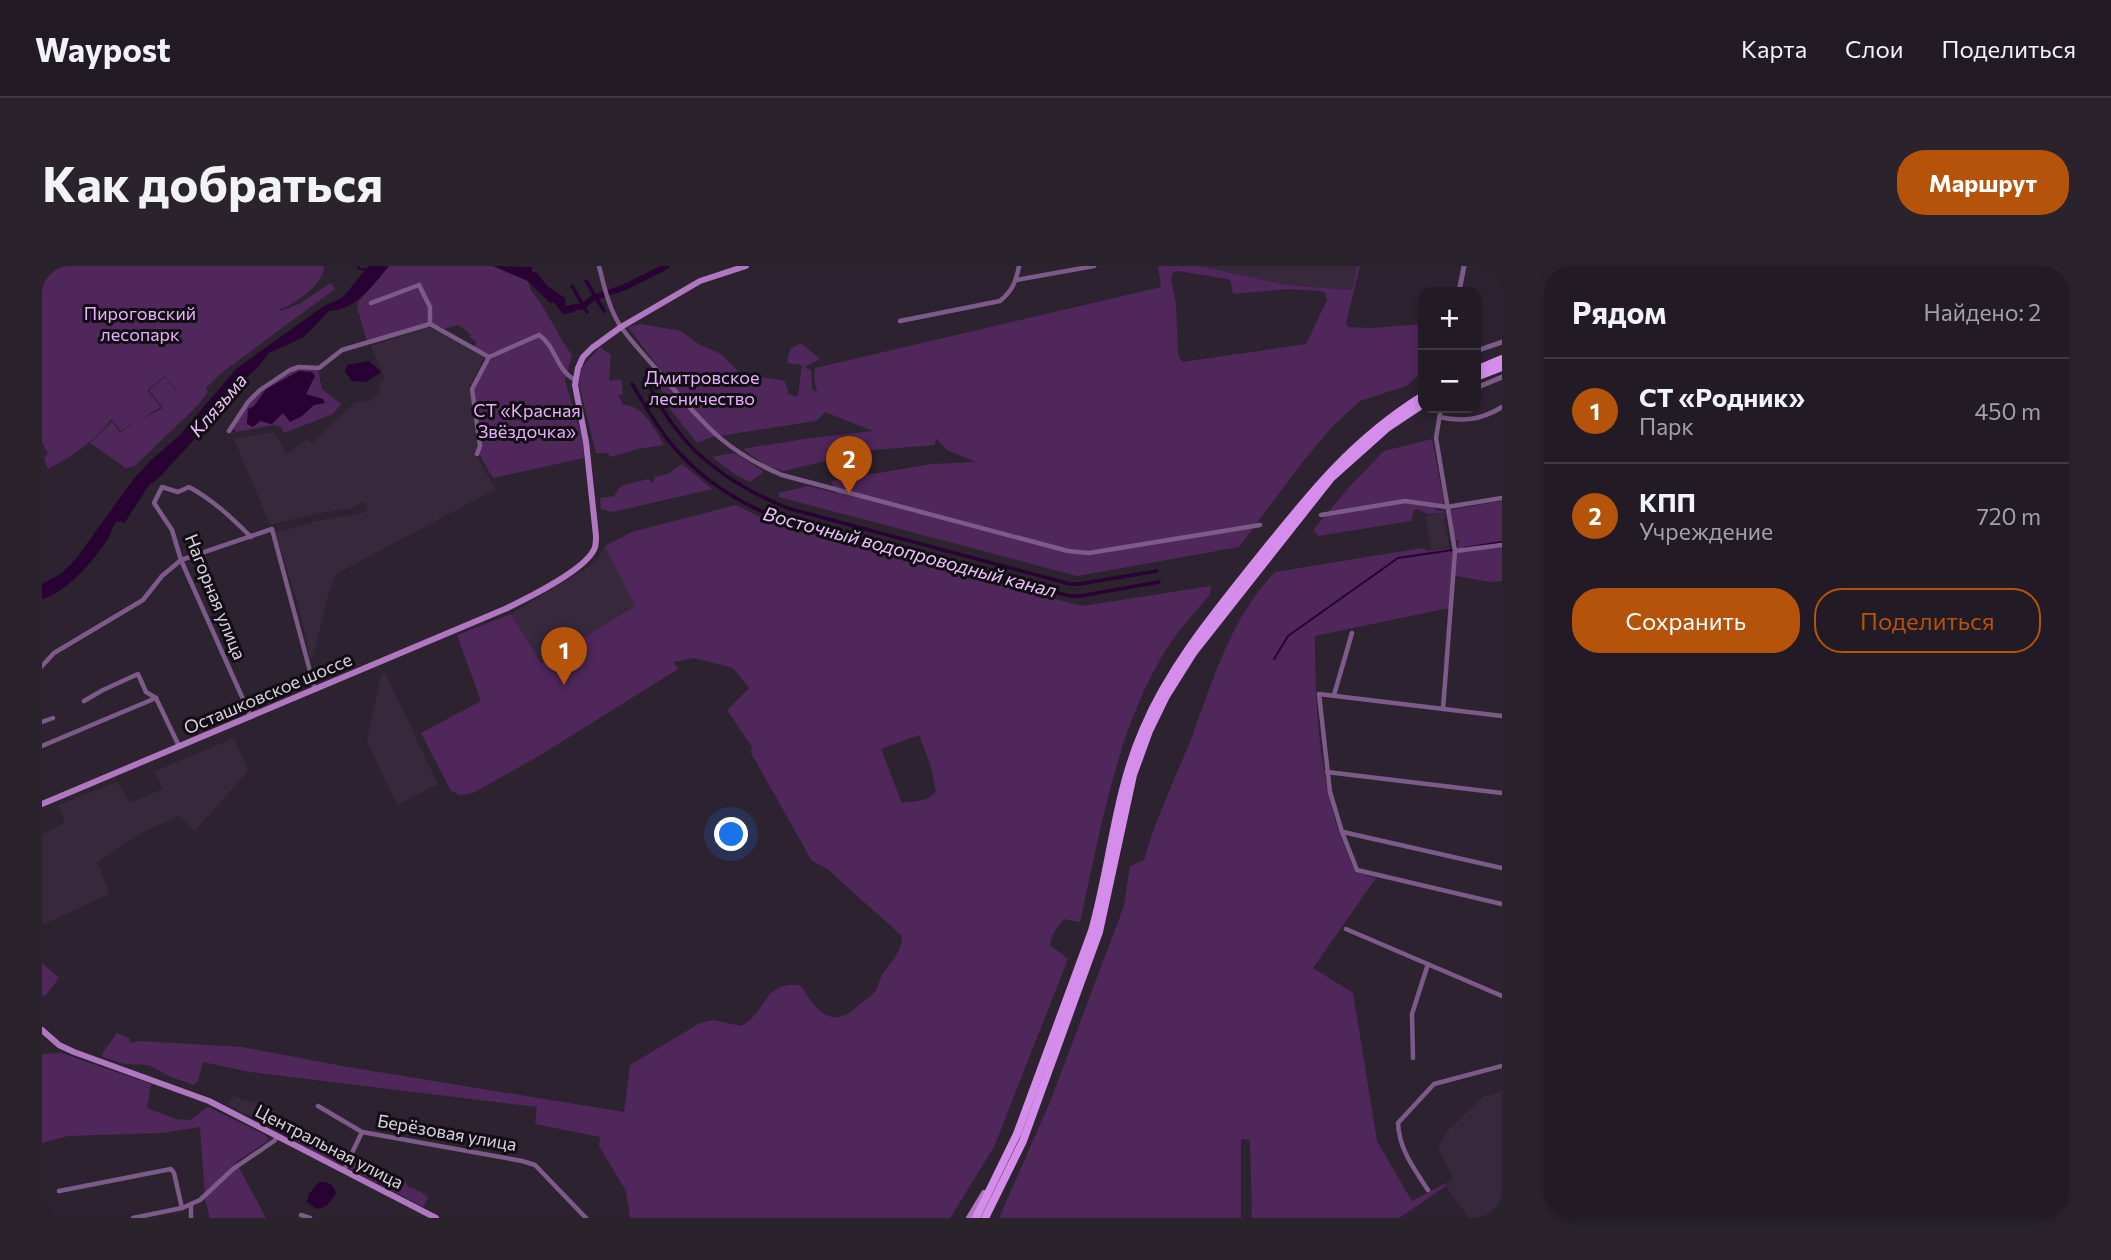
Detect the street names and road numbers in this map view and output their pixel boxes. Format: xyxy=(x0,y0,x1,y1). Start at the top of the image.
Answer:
street label: Нагорная улица xyxy=(181,531,251,663)
street label: Осташковское шоссе xyxy=(180,648,355,739)
street label: Центральная улица xyxy=(252,1099,407,1193)
street label: Берёзовая улица xyxy=(376,1109,519,1155)

